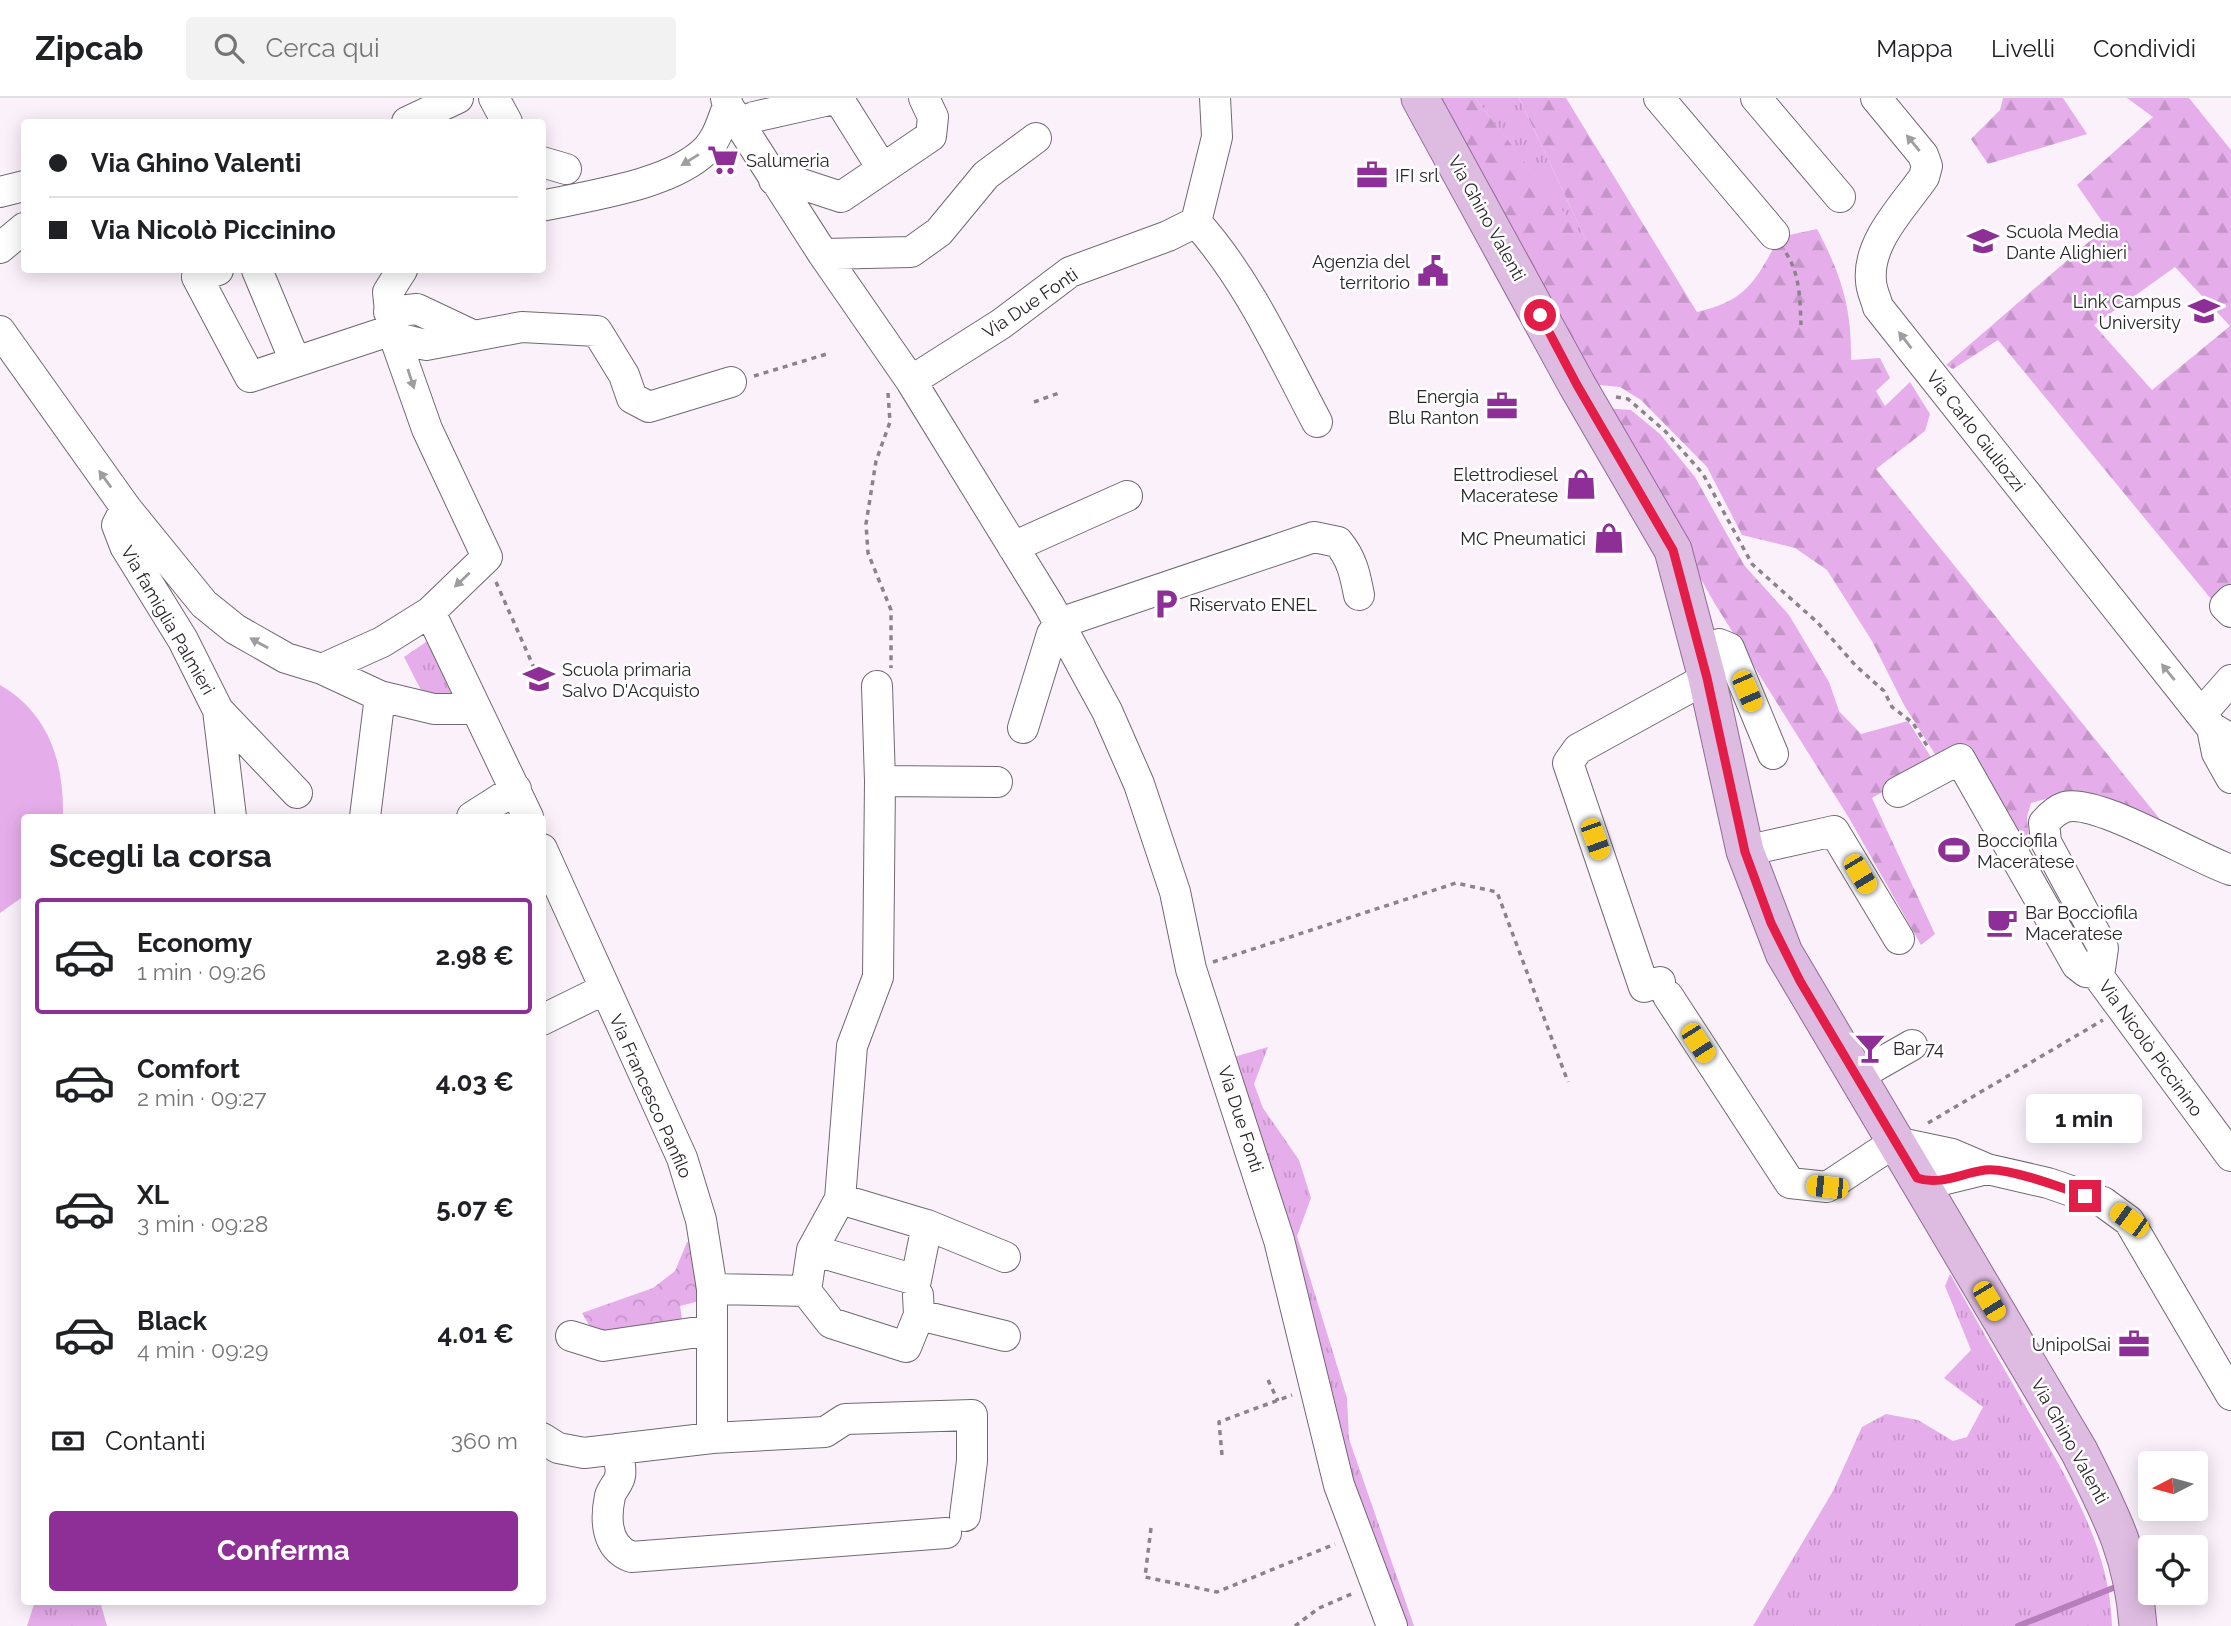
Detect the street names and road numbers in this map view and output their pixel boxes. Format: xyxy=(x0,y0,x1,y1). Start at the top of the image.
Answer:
street label: Via Ghino Valenti xyxy=(1444,152,1530,284)
street label: Via Due Fonti xyxy=(978,263,1082,343)
street label: Via Carlo Giuliozzi xyxy=(1922,366,2030,496)
street label: Via famiglia Palmieri xyxy=(117,542,219,698)
street label: Via Nicolò Piccinino xyxy=(2094,976,2208,1121)
street label: Via Francesco Panfilo xyxy=(605,1011,697,1181)
street label: Via Due Fonti xyxy=(1214,1063,1268,1175)
street label: Via Ghino Valenti xyxy=(2027,1375,2113,1507)

